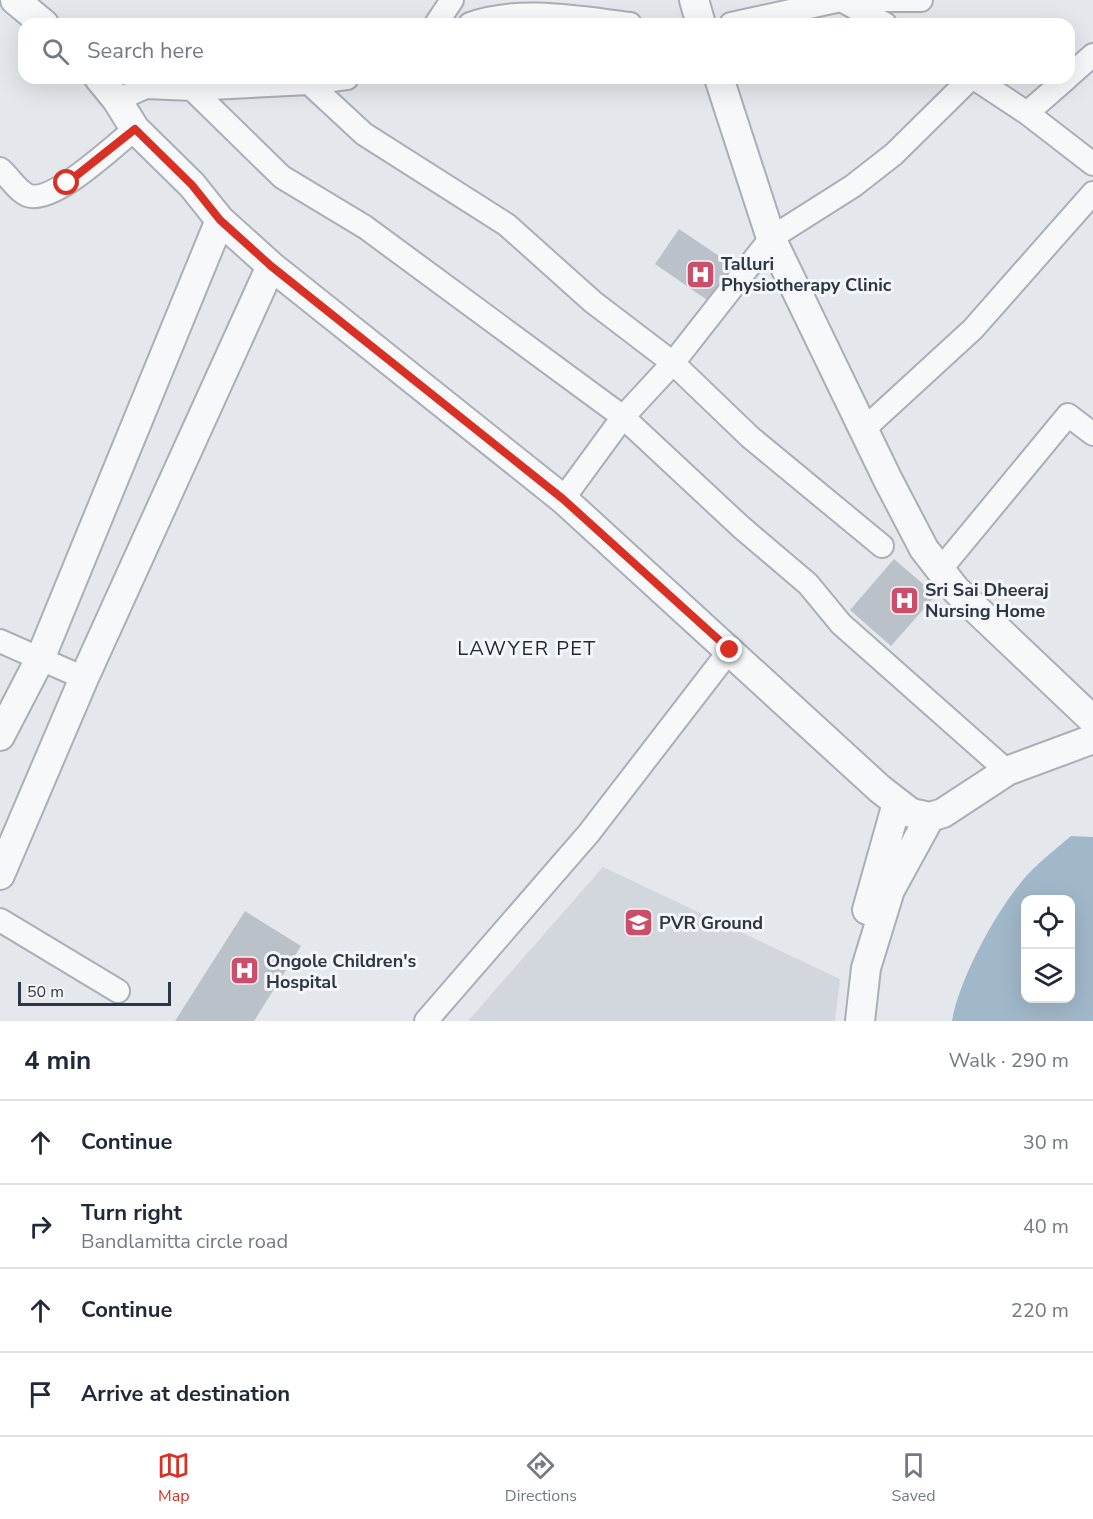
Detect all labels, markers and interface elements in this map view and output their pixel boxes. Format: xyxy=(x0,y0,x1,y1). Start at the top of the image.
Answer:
search box xyxy=(18,18,1075,84)
icon: search xyxy=(39,35,72,68)
text: Search here xyxy=(87,36,204,66)
route start xyxy=(53,169,79,195)
place label: Talluri Physiotherapy Clinic xyxy=(721,252,892,297)
hospital icon: Talluri Physiotherapy Clinic xyxy=(684,258,716,290)
place label: Sri Sai Dheeraj Nursing Home xyxy=(925,578,1049,623)
hospital icon: Sri Sai Dheeraj Nursing Home xyxy=(888,584,920,616)
district label: LAWYER PET xyxy=(457,635,597,662)
route end xyxy=(716,636,742,662)
map controls xyxy=(1021,895,1075,1003)
button: locate xyxy=(1021,895,1075,949)
school or university icon: PVR Ground xyxy=(622,907,654,939)
place label: PVR Ground xyxy=(659,911,763,935)
place label: Ongole Children's Hospital xyxy=(266,949,417,994)
button: layers xyxy=(1021,949,1075,1003)
hospital icon: Ongole Children's Hospital xyxy=(229,955,261,987)
scale bar xyxy=(18,979,171,1006)
text: 50 m xyxy=(27,981,64,1003)
text: 4 min xyxy=(24,1043,91,1078)
text: Walk · 290 m xyxy=(949,1047,1069,1074)
icon: ahead xyxy=(24,1126,57,1159)
text: Continue xyxy=(81,1127,172,1157)
text: 30 m xyxy=(1023,1129,1069,1156)
text: Turn right xyxy=(81,1198,182,1228)
icon: right xyxy=(24,1210,57,1243)
text: 40 m xyxy=(1023,1213,1069,1240)
text: Bandlamitta circle road xyxy=(81,1228,288,1255)
icon: ahead xyxy=(24,1294,57,1327)
text: Continue xyxy=(81,1295,172,1325)
text: 220 m xyxy=(1011,1297,1069,1324)
icon: arrive xyxy=(24,1378,57,1411)
text: Arrive at destination xyxy=(81,1379,290,1409)
tab: Map xyxy=(157,1449,190,1507)
tab: Directions xyxy=(505,1449,577,1507)
tab: Saved xyxy=(892,1449,936,1507)

